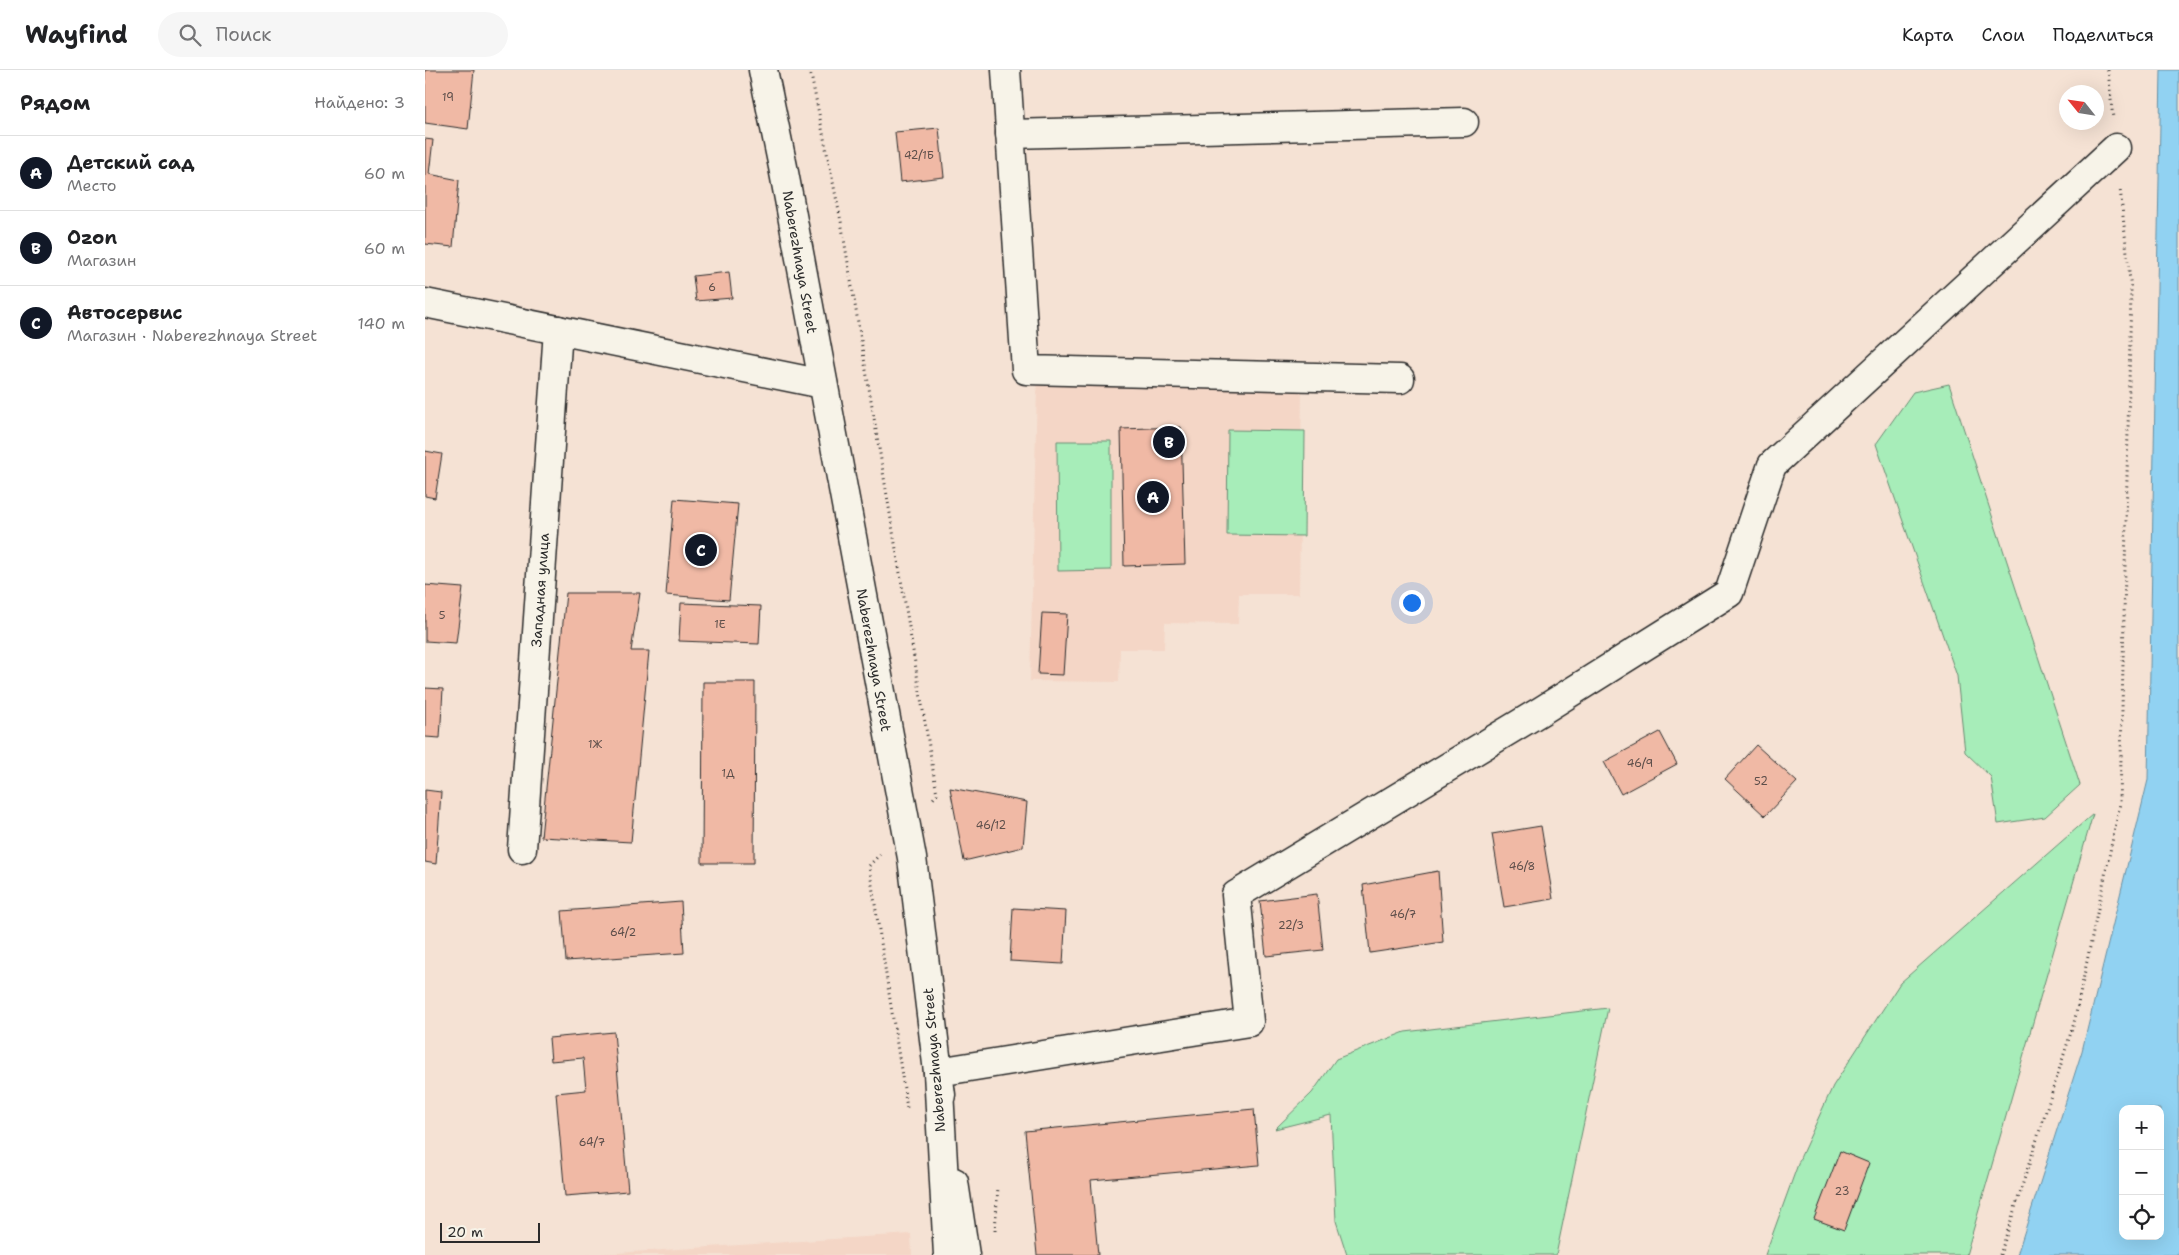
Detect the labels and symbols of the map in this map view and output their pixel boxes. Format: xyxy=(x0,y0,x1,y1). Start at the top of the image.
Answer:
north arrow xyxy=(2059,85,2104,130)
house number: 19 xyxy=(442,90,454,105)
house number: 42/1Б xyxy=(904,148,934,163)
street label: Naberezhnaya Street xyxy=(779,189,821,335)
house number: 6 xyxy=(708,280,716,295)
pin: B xyxy=(1153,423,1185,461)
pin: A xyxy=(1137,478,1169,516)
pin: C xyxy=(685,531,717,569)
street label: Западная улица xyxy=(527,532,553,648)
street label: Naberezhnaya Street xyxy=(853,587,895,733)
your location xyxy=(1399,590,1425,616)
house number: 5 xyxy=(439,608,446,623)
house number: 1Е xyxy=(714,617,726,632)
house number: 1Ж xyxy=(588,737,602,752)
house number: 46/9 xyxy=(1627,756,1653,771)
house number: 1Д xyxy=(722,766,735,781)
house number: 52 xyxy=(1754,774,1768,789)
house number: 46/12 xyxy=(976,818,1006,833)
house number: 46/8 xyxy=(1509,859,1535,874)
house number: 46/7 xyxy=(1390,907,1417,922)
house number: 22/3 xyxy=(1278,918,1304,933)
house number: 64/2 xyxy=(610,925,636,940)
street label: Naberezhnaya Street xyxy=(919,987,949,1133)
house number: 64/7 xyxy=(579,1135,606,1150)
house number: 23 xyxy=(1835,1184,1849,1199)
scale bar xyxy=(440,1220,540,1243)

